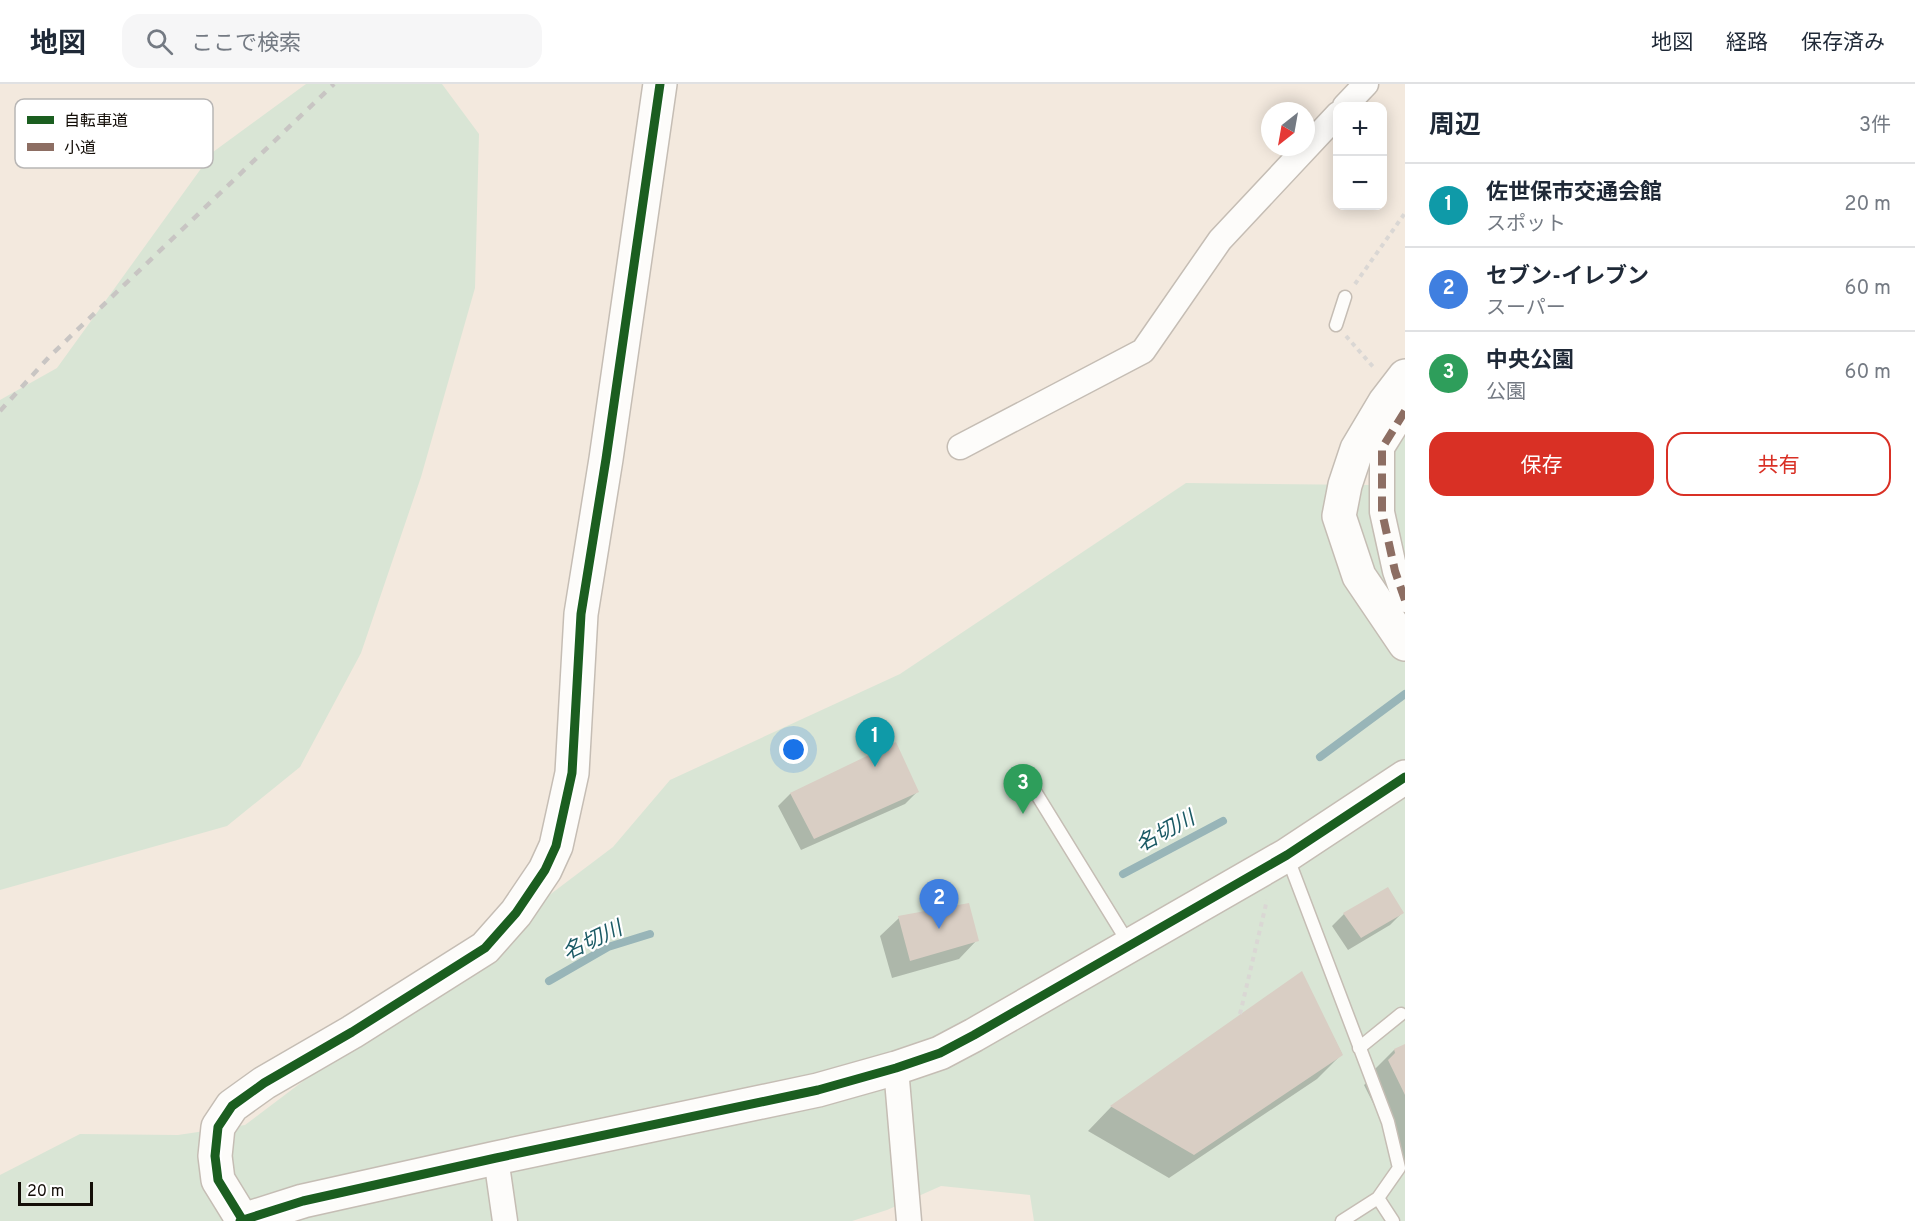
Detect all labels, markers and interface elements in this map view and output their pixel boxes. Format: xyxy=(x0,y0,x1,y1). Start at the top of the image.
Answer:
search box xyxy=(122,14,542,68)
icon: search xyxy=(143,25,176,58)
text: 地図 xyxy=(30,27,86,63)
text: 地図 xyxy=(1651,30,1693,57)
text: 経路 xyxy=(1726,30,1768,57)
text: 保存済み xyxy=(1801,30,1885,57)
text: ここで検索 xyxy=(191,31,301,58)
legend xyxy=(15,99,213,168)
north arrow xyxy=(1261,102,1315,156)
map controls xyxy=(1333,102,1387,210)
button: + xyxy=(1333,102,1387,156)
text: 周辺 xyxy=(1429,110,1481,143)
text: 自転車道 xyxy=(64,112,128,132)
text: 3件 xyxy=(1859,113,1891,139)
text: 小道 xyxy=(64,139,96,159)
button: − xyxy=(1333,156,1387,210)
text: 佐世保市交通会館 xyxy=(1486,180,1662,207)
text: 1 xyxy=(1445,192,1453,218)
text: 20 m xyxy=(1844,192,1891,218)
text: スポット xyxy=(1486,212,1566,238)
text: セブン-イレブン xyxy=(1486,264,1649,291)
text: 2 xyxy=(1442,276,1455,302)
text: 60 m xyxy=(1845,276,1891,302)
text: スーパー xyxy=(1486,296,1566,322)
text: 中央公園 xyxy=(1486,348,1574,375)
text: 3 xyxy=(1443,360,1455,386)
text: 60 m xyxy=(1845,360,1891,386)
text: 公園 xyxy=(1486,380,1526,406)
button: 保存 xyxy=(1429,432,1654,496)
button: 共有 xyxy=(1666,432,1891,496)
pin: 1 xyxy=(856,718,894,767)
your location xyxy=(779,735,808,764)
pin: 3 xyxy=(1004,764,1042,814)
water label: 名切川 xyxy=(1132,805,1202,859)
pin: 2 xyxy=(920,880,958,929)
water label: 名切川 xyxy=(558,915,629,967)
scale bar xyxy=(18,1179,93,1206)
text: 20 m xyxy=(27,1182,64,1202)

